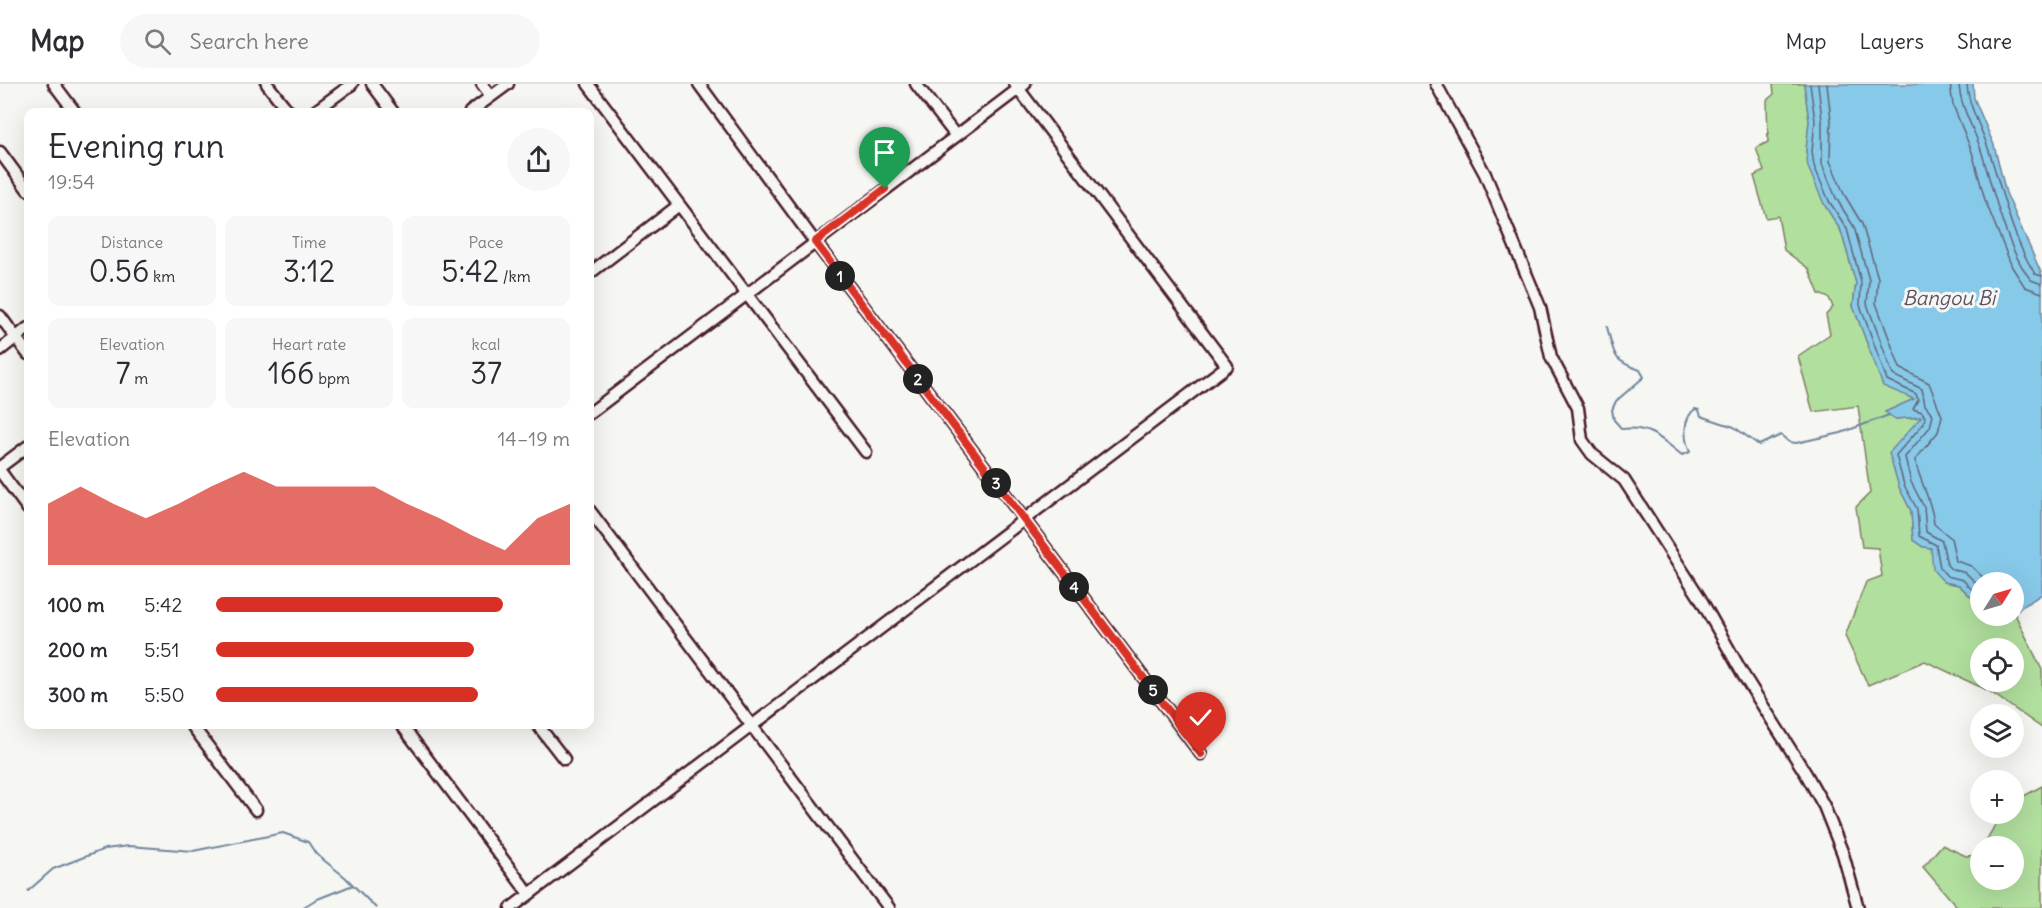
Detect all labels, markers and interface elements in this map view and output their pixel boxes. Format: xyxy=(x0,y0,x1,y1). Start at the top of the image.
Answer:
search box xyxy=(120,14,540,68)
text: Map xyxy=(30,23,84,59)
icon: search xyxy=(141,25,174,58)
text: Search here xyxy=(189,27,309,55)
text: Map xyxy=(1786,28,1826,55)
text: Layers xyxy=(1859,28,1924,55)
text: Share xyxy=(1957,28,2012,55)
text: Evening run xyxy=(48,125,224,167)
pin xyxy=(859,127,910,189)
button: share xyxy=(507,128,570,191)
icon: arrive xyxy=(868,136,901,169)
text: 19:54 xyxy=(48,169,95,194)
text: Distance xyxy=(101,232,163,252)
text: Time xyxy=(292,232,326,252)
text: Pace xyxy=(469,232,503,252)
text: 0.56 xyxy=(89,252,149,290)
text: 3:12 xyxy=(283,252,335,290)
text: 5:42 xyxy=(441,252,499,290)
pin: 1 xyxy=(825,261,855,291)
text: km xyxy=(149,266,175,286)
text: /km xyxy=(499,266,531,286)
text: 1 xyxy=(837,266,843,286)
water label: Bangou Bi xyxy=(1903,285,1998,310)
text: Elevation xyxy=(99,334,165,354)
text: Heart rate xyxy=(272,334,346,354)
text: kcal xyxy=(472,334,500,354)
text: 7 xyxy=(116,354,130,392)
text: 166 xyxy=(268,354,314,392)
text: 37 xyxy=(470,354,502,392)
pin: 2 xyxy=(903,364,933,394)
text: m xyxy=(130,368,148,388)
text: bpm xyxy=(314,368,350,388)
text: 2 xyxy=(914,369,922,389)
text: Elevation xyxy=(48,426,130,451)
text: 14–19 m xyxy=(497,426,570,451)
pin: 3 xyxy=(981,468,1011,498)
text: 3 xyxy=(991,473,1001,493)
pin: 4 xyxy=(1059,572,1089,602)
north arrow xyxy=(1970,572,2024,626)
map controls xyxy=(1970,572,2024,890)
text: 4 xyxy=(1069,577,1079,597)
text: 100 m xyxy=(48,592,105,617)
text: 5:42 xyxy=(144,592,183,617)
text: 200 m xyxy=(48,637,108,662)
text: 5:51 xyxy=(144,637,179,662)
button: locate xyxy=(1970,638,2024,692)
pin: 5 xyxy=(1138,675,1168,705)
text: 5 xyxy=(1148,680,1158,700)
text: 300 m xyxy=(48,682,108,707)
text: 5:50 xyxy=(144,682,185,707)
pin xyxy=(1175,692,1226,754)
icon: check xyxy=(1184,701,1217,734)
button: layers xyxy=(1970,704,2024,758)
button: + xyxy=(1970,770,2024,824)
button: − xyxy=(1970,836,2024,890)

